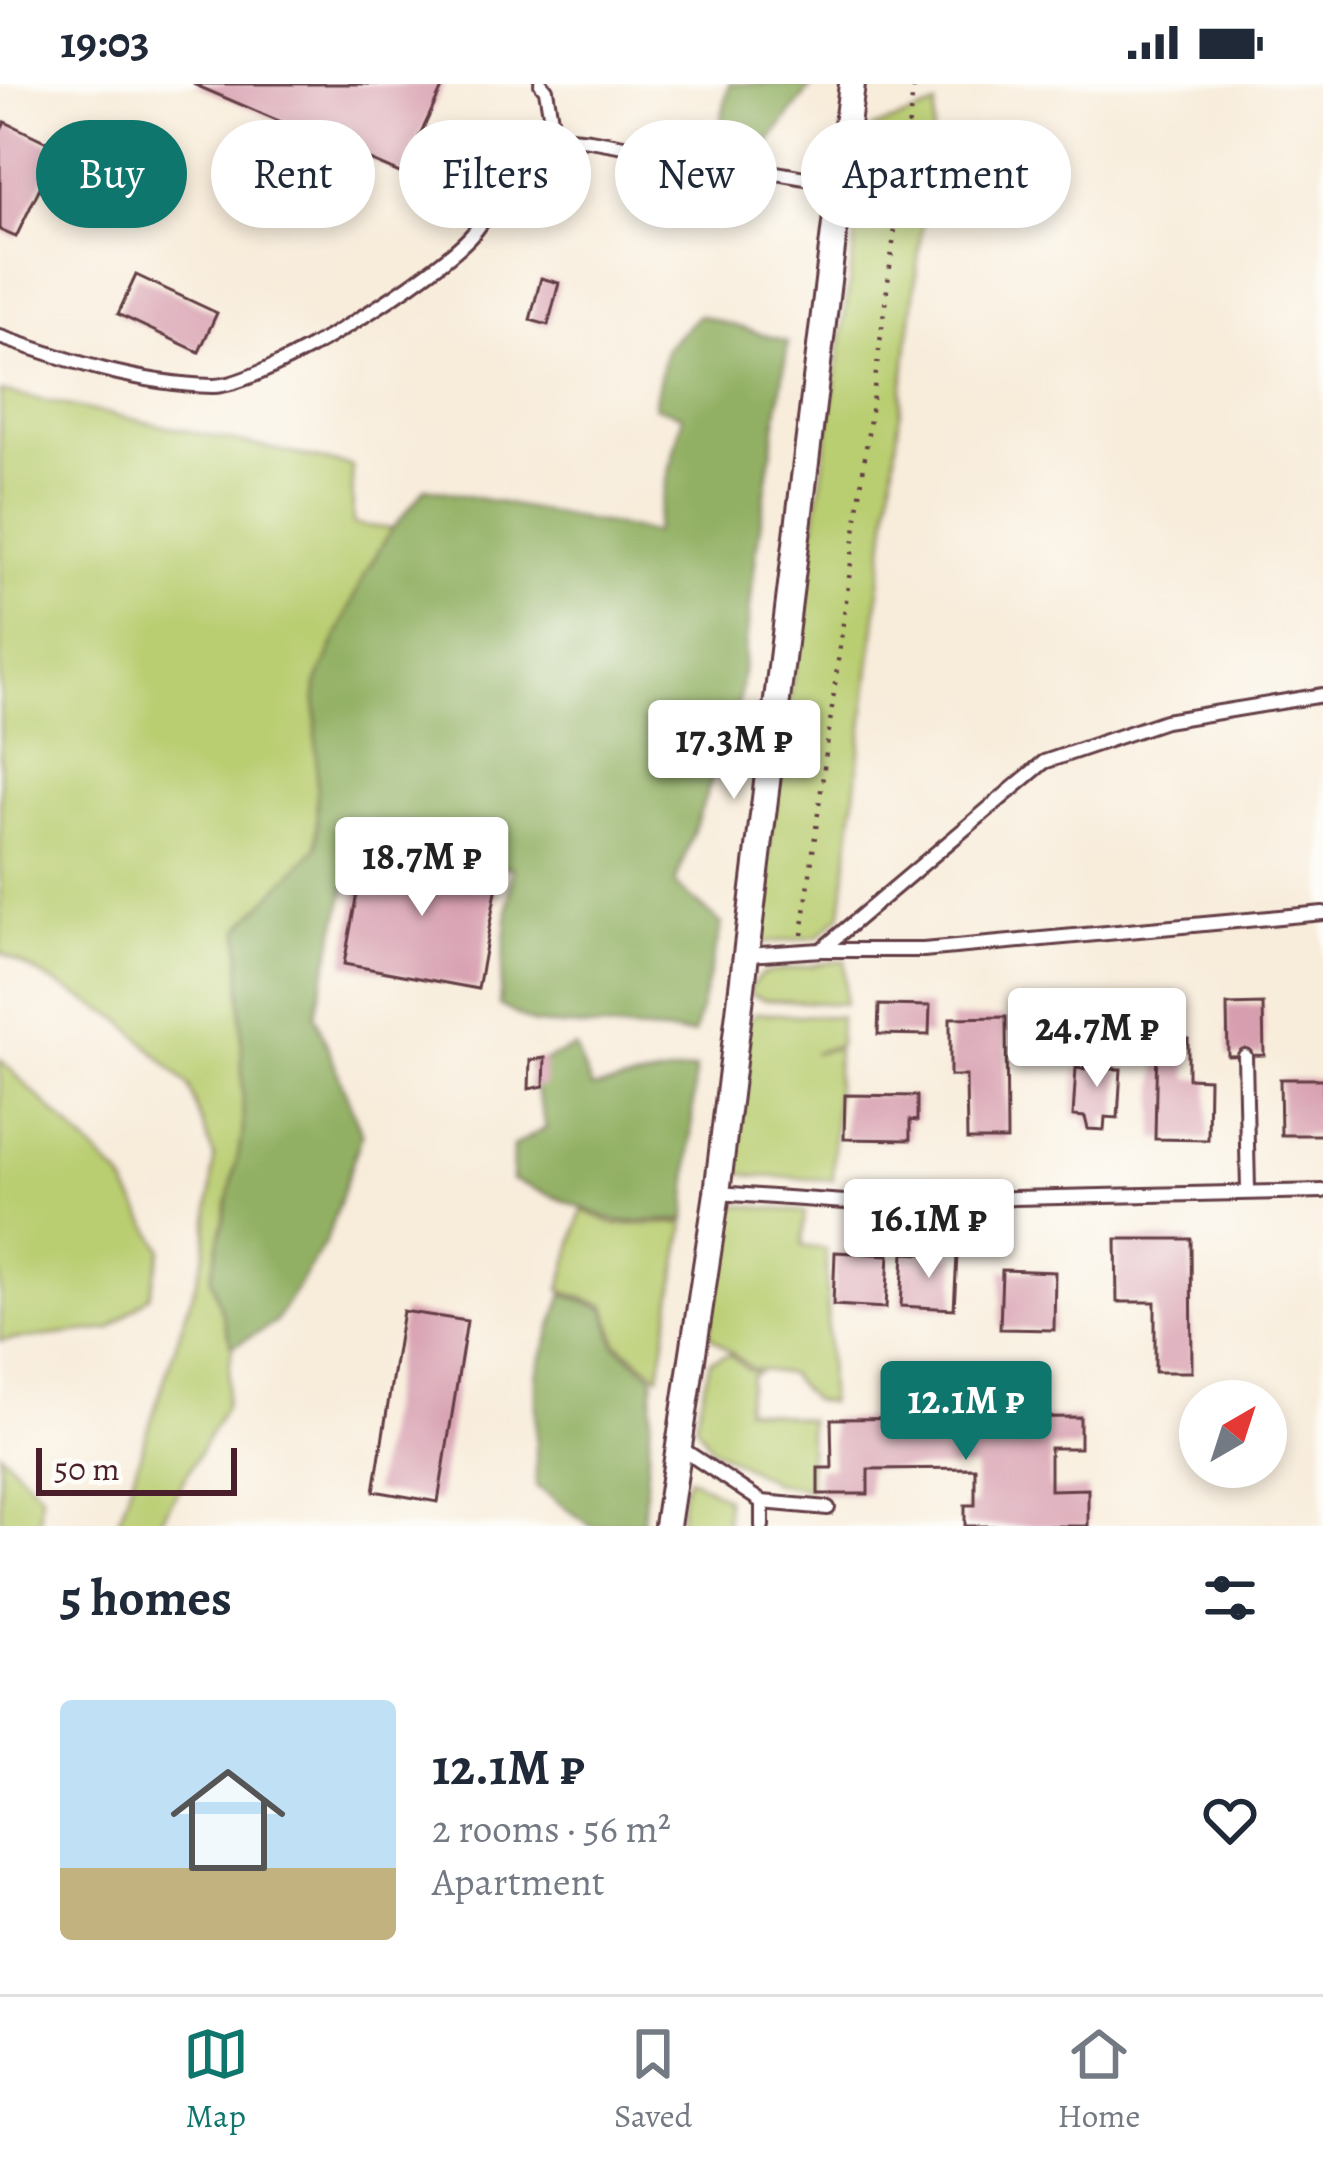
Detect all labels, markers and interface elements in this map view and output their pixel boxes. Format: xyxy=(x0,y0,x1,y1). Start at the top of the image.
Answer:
text: 19:03 xyxy=(60,11,150,73)
chip: Buy xyxy=(36,120,187,228)
chip: Rent xyxy=(211,120,375,228)
chip: Filters xyxy=(399,120,591,228)
chip: New xyxy=(615,120,777,228)
chip: Apartment xyxy=(801,120,1071,228)
pin: 17.3M ₽ xyxy=(623,700,845,802)
text: 17.3M ₽ xyxy=(675,712,793,765)
pin: 18.7M ₽ xyxy=(311,817,533,919)
text: 18.7M ₽ xyxy=(362,829,482,882)
pin: 24.7M ₽ xyxy=(986,988,1208,1090)
text: 24.7M ₽ xyxy=(1035,1000,1159,1053)
pin: 16.1M ₽ xyxy=(818,1179,1040,1281)
text: 16.1M ₽ xyxy=(871,1191,987,1244)
pin: 12.1M ₽ xyxy=(855,1361,1077,1463)
text: 12.1M ₽ xyxy=(908,1373,1024,1426)
north arrow xyxy=(1179,1380,1287,1488)
map controls xyxy=(1179,1380,1287,1488)
scale bar xyxy=(36,1442,237,1495)
text: 50 m xyxy=(54,1446,120,1491)
text: 5 homes xyxy=(60,1563,232,1633)
icon: filters xyxy=(1197,1565,1263,1631)
text: 12.1M ₽ xyxy=(432,1732,585,1802)
icon: home xyxy=(156,1748,300,1892)
icon: heart xyxy=(1197,1787,1263,1853)
text: 2 rooms · 56 m² xyxy=(432,1802,671,1855)
text: Apartment xyxy=(432,1855,605,1908)
tab: Map xyxy=(183,2021,249,2138)
tab: Saved xyxy=(614,2021,692,2138)
tab: Home xyxy=(1057,2021,1140,2138)

